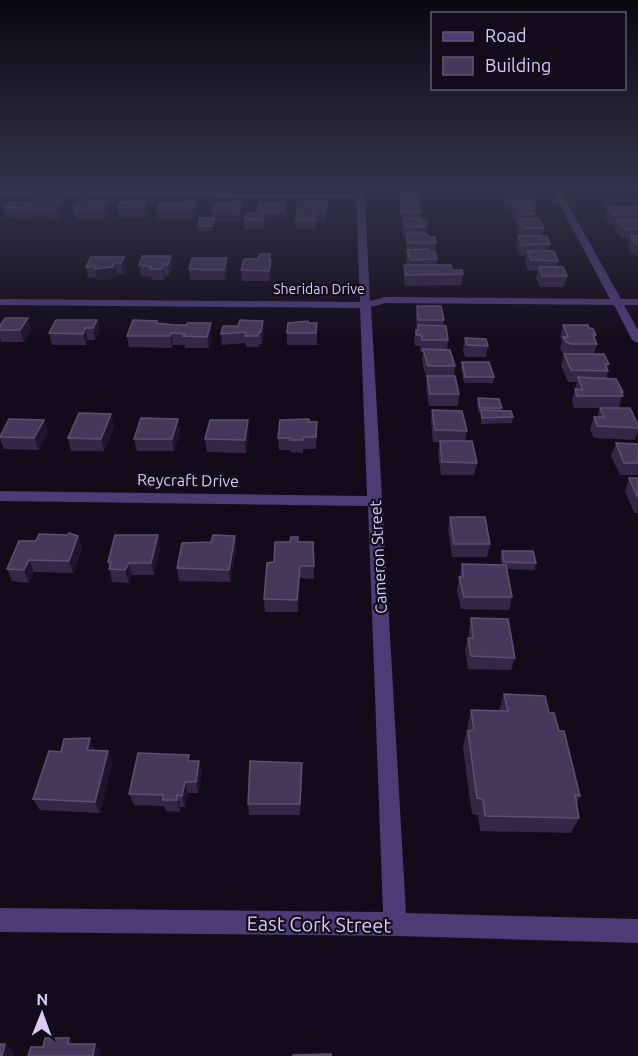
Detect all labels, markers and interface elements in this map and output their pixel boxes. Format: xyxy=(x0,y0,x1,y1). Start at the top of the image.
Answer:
legend xyxy=(431,12,626,90)
text: Road xyxy=(485,25,527,45)
text: Building xyxy=(485,55,551,75)
street label: Sheridan Drive xyxy=(273,281,365,297)
street label: Reycraft Drive xyxy=(137,470,239,490)
street label: Cameron Street xyxy=(366,499,390,614)
street label: East Cork Street xyxy=(246,911,392,937)
north arrow xyxy=(12,984,72,1044)
text: N xyxy=(36,990,48,1008)

